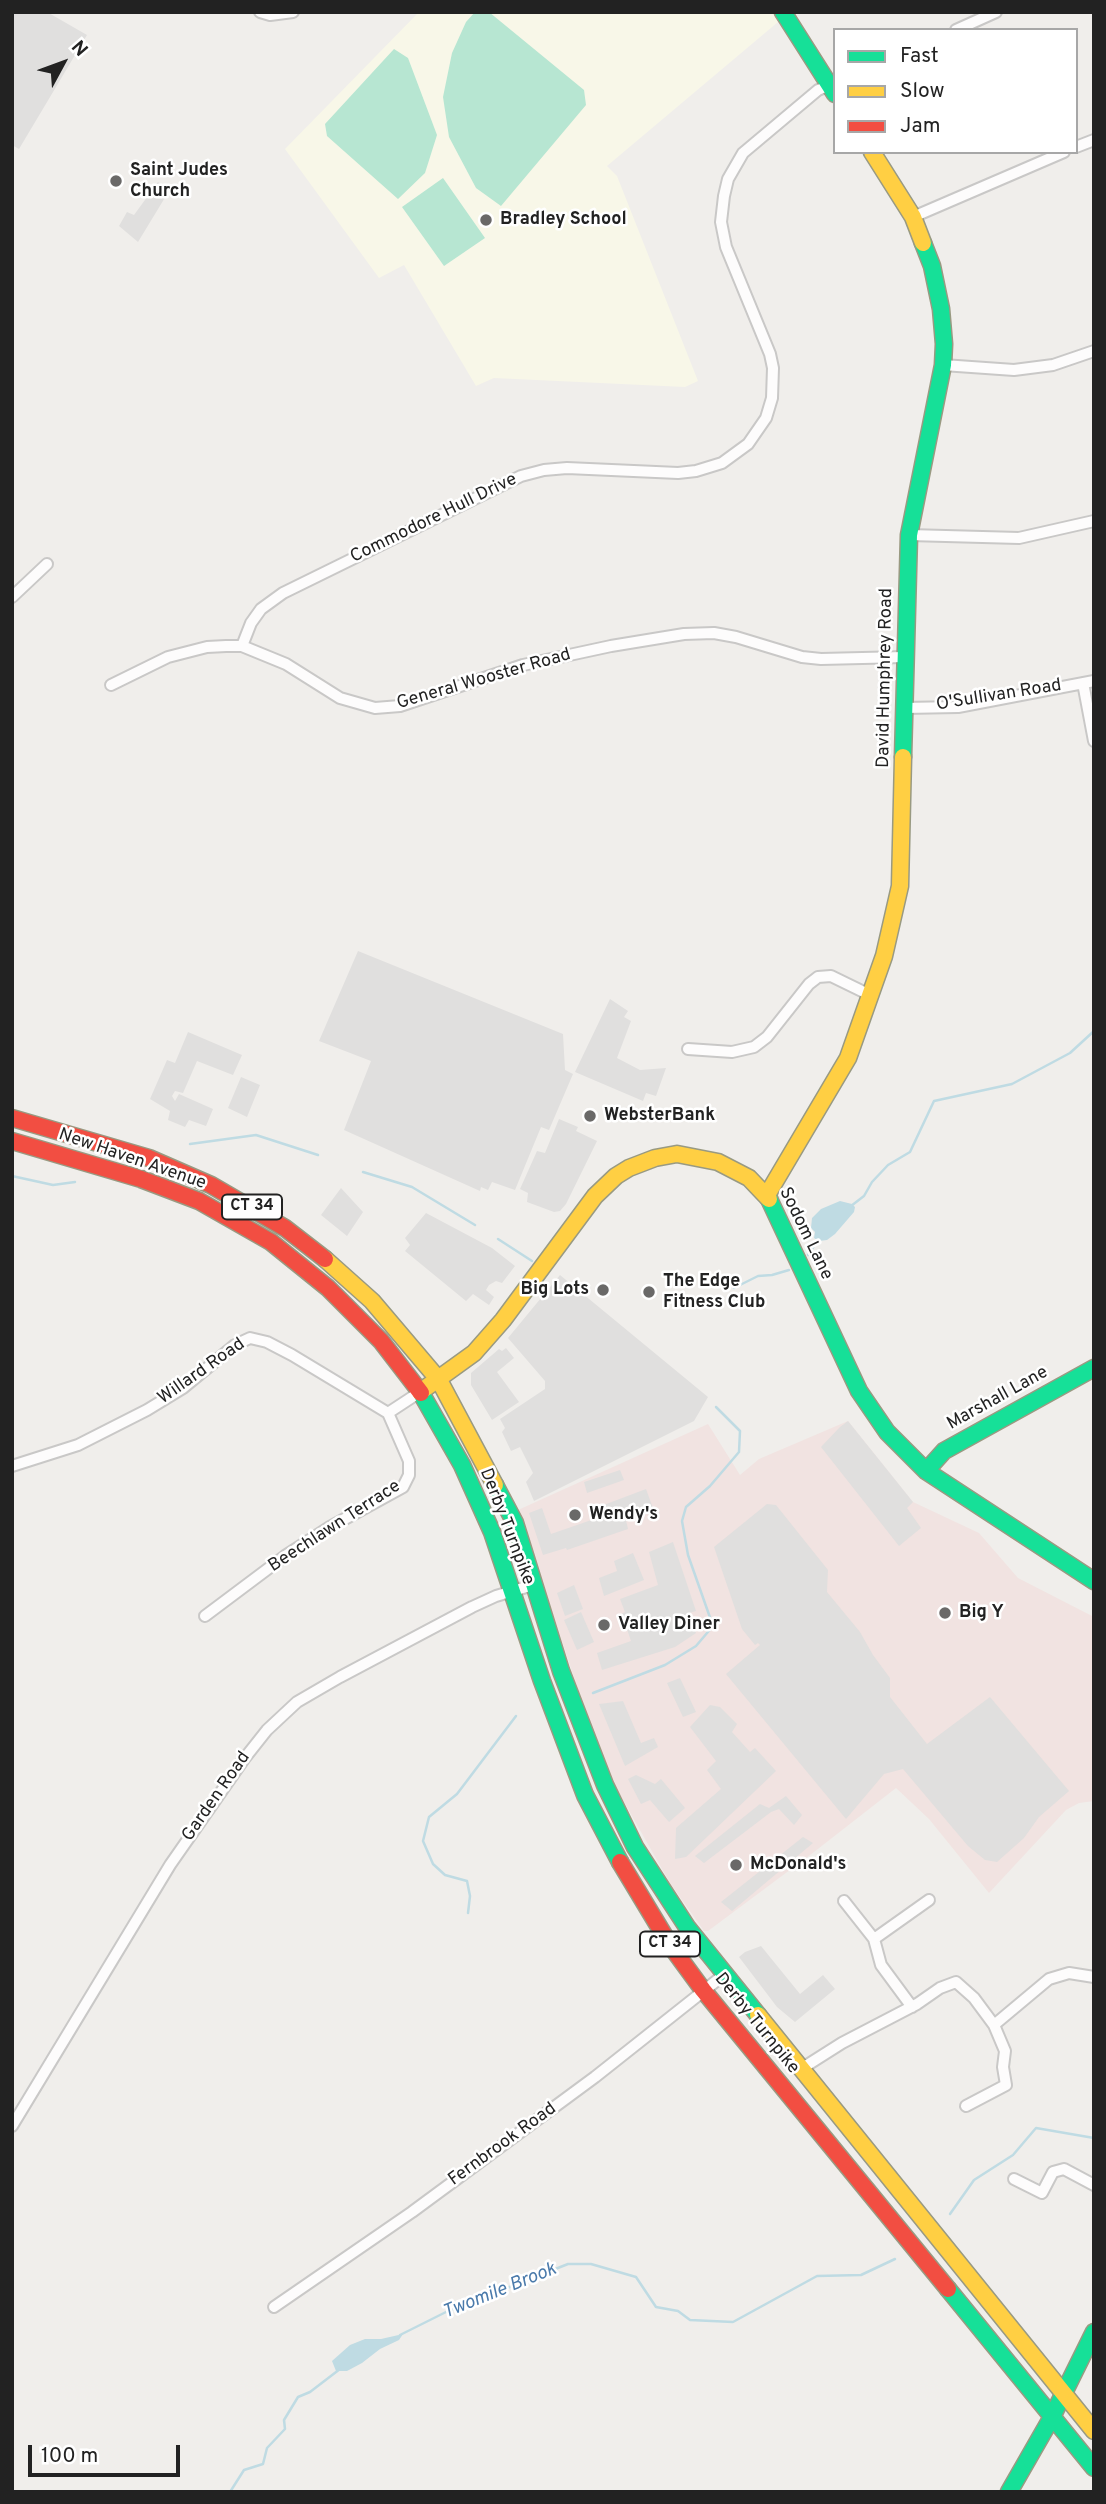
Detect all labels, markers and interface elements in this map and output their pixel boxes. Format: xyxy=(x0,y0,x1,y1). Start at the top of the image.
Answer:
north arrow xyxy=(28,28,98,98)
legend xyxy=(833,28,1078,154)
text: N xyxy=(65,36,92,62)
text: Fast xyxy=(900,43,939,70)
text: Slow xyxy=(900,78,945,105)
text: Jam xyxy=(900,113,941,140)
place label: Saint Judes Church xyxy=(130,160,228,202)
marker: Saint Judes Church xyxy=(108,173,124,189)
place label: Bradley School xyxy=(500,209,627,231)
marker: Bradley School xyxy=(478,212,494,228)
street label: Commodore Hull Drive xyxy=(347,469,521,569)
street label: David Humphrey Road xyxy=(874,588,898,768)
street label: General Wooster Road xyxy=(394,645,574,715)
street label: O'Sullivan Road xyxy=(935,675,1063,717)
place label: WebsterBank xyxy=(604,1105,715,1127)
marker: WebsterBank xyxy=(582,1108,598,1124)
street label: New Haven Avenue xyxy=(55,1125,209,1195)
street label: Sodom Lane xyxy=(773,1184,837,1284)
road number: CT 34 xyxy=(222,1194,282,1219)
place label: The Edge Fitness Club xyxy=(663,1271,765,1314)
place label: Big Lots xyxy=(521,1279,589,1301)
marker: Big Lots xyxy=(595,1282,611,1298)
marker: The Edge Fitness Club xyxy=(641,1284,657,1300)
street label: Willard Road xyxy=(154,1334,250,1410)
street label: Marshall Lane xyxy=(944,1362,1052,1436)
street label: Derby Turnpike xyxy=(474,1466,538,1588)
street label: Beechlawn Terrace xyxy=(265,1476,405,1578)
place label: Wendy's xyxy=(589,1504,658,1526)
marker: Wendy's xyxy=(567,1507,583,1523)
place label: Big Y xyxy=(959,1602,1004,1624)
marker: Big Y xyxy=(937,1605,953,1621)
place label: Valley Diner xyxy=(618,1614,720,1636)
marker: Valley Diner xyxy=(596,1617,612,1633)
street label: Garden Road xyxy=(178,1748,256,1846)
place label: McDonald's xyxy=(750,1854,846,1876)
marker: McDonald's xyxy=(728,1857,744,1873)
road number: CT 34 xyxy=(640,1932,700,1956)
street label: Derby Turnpike xyxy=(709,1969,803,2079)
street label: Fernbrook Road xyxy=(445,2099,561,2191)
water label: Twomile Brook xyxy=(440,2259,560,2325)
scale bar xyxy=(32,2430,184,2474)
text: 100 m xyxy=(41,2443,98,2470)

